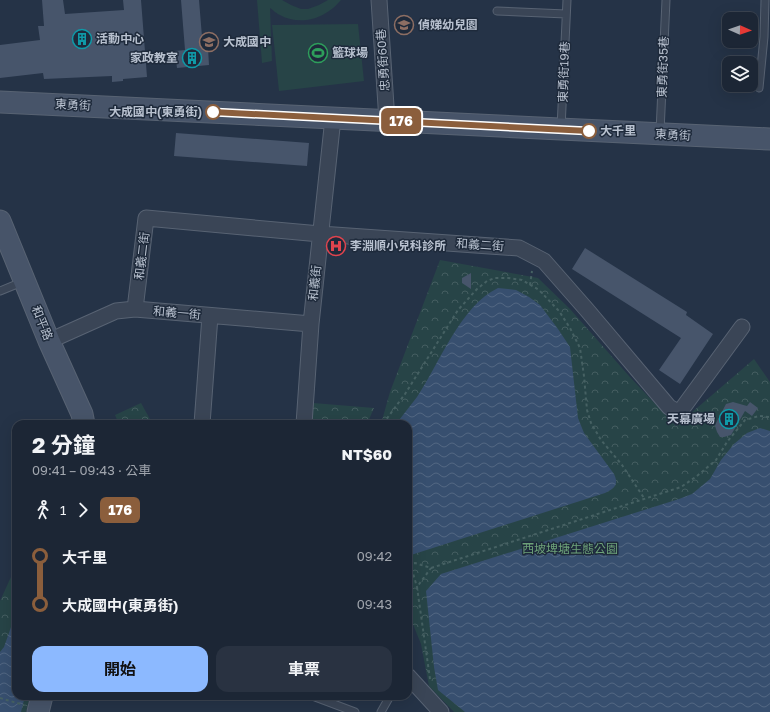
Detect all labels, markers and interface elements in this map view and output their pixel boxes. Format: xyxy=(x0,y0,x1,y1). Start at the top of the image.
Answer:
north arrow xyxy=(722,12,758,48)
map controls xyxy=(722,12,758,92)
school or university icon: 偵娣幼兒園 xyxy=(393,14,415,36)
place label: 偵娣幼兒園 xyxy=(418,17,478,32)
building icon: 活動中心 xyxy=(71,28,93,50)
street label: 忠勇街60巷 xyxy=(373,28,392,92)
place label: 活動中心 xyxy=(96,31,144,46)
school or university icon: 大成國中 xyxy=(198,31,220,53)
place label: 大成國中 xyxy=(223,34,271,49)
street label: 東勇街35巷 xyxy=(654,36,671,98)
street label: 東勇街19巷 xyxy=(555,41,572,103)
sports icon: 籃球場 xyxy=(307,42,329,64)
place label: 籃球場 xyxy=(332,45,368,60)
building icon: 家政教室 xyxy=(181,47,203,69)
place label: 家政教室 xyxy=(130,50,178,65)
button: layers xyxy=(722,56,758,92)
street label: 東勇街 xyxy=(55,96,91,113)
place label: 大成國中(東勇街) xyxy=(109,104,202,119)
marker: 大成國中(東勇街) xyxy=(205,104,221,120)
line badge: 176 xyxy=(378,108,424,134)
text: 176 xyxy=(389,112,413,129)
marker: 大千里 xyxy=(581,123,597,139)
place label: 大千里 xyxy=(600,123,636,138)
street label: 東勇街 xyxy=(655,126,691,143)
street label: 和義二街 xyxy=(131,231,152,281)
hospital icon: 李淵順小兒科診所 xyxy=(325,235,347,257)
street label: 和義二街 xyxy=(456,235,505,254)
place label: 李淵順小兒科診所 xyxy=(350,238,446,253)
street label: 和義街 xyxy=(305,264,324,302)
street label: 和平路 xyxy=(29,303,56,342)
street label: 和義一街 xyxy=(152,303,202,322)
building icon: 天幕廣場 xyxy=(718,408,740,430)
place label: 天幕廣場 xyxy=(667,411,715,426)
text: 2 分鐘 xyxy=(32,431,95,458)
text: NT$60 xyxy=(342,445,392,463)
text: 09:41 – 09:43 · 公車 xyxy=(32,462,151,478)
icon: walk xyxy=(32,499,54,521)
icon: forward xyxy=(72,499,94,521)
text: 176 xyxy=(108,501,132,518)
text: 1 xyxy=(60,502,66,518)
park label: 西坡埤塘生態公園 xyxy=(522,541,618,556)
text: 大千里 xyxy=(62,548,107,566)
text: 09:42 xyxy=(357,548,392,564)
text: 大成國中(東勇街) xyxy=(62,596,178,614)
text: 09:43 xyxy=(357,596,392,612)
button: 開始 xyxy=(32,646,208,692)
button: 車票 xyxy=(216,646,392,692)

